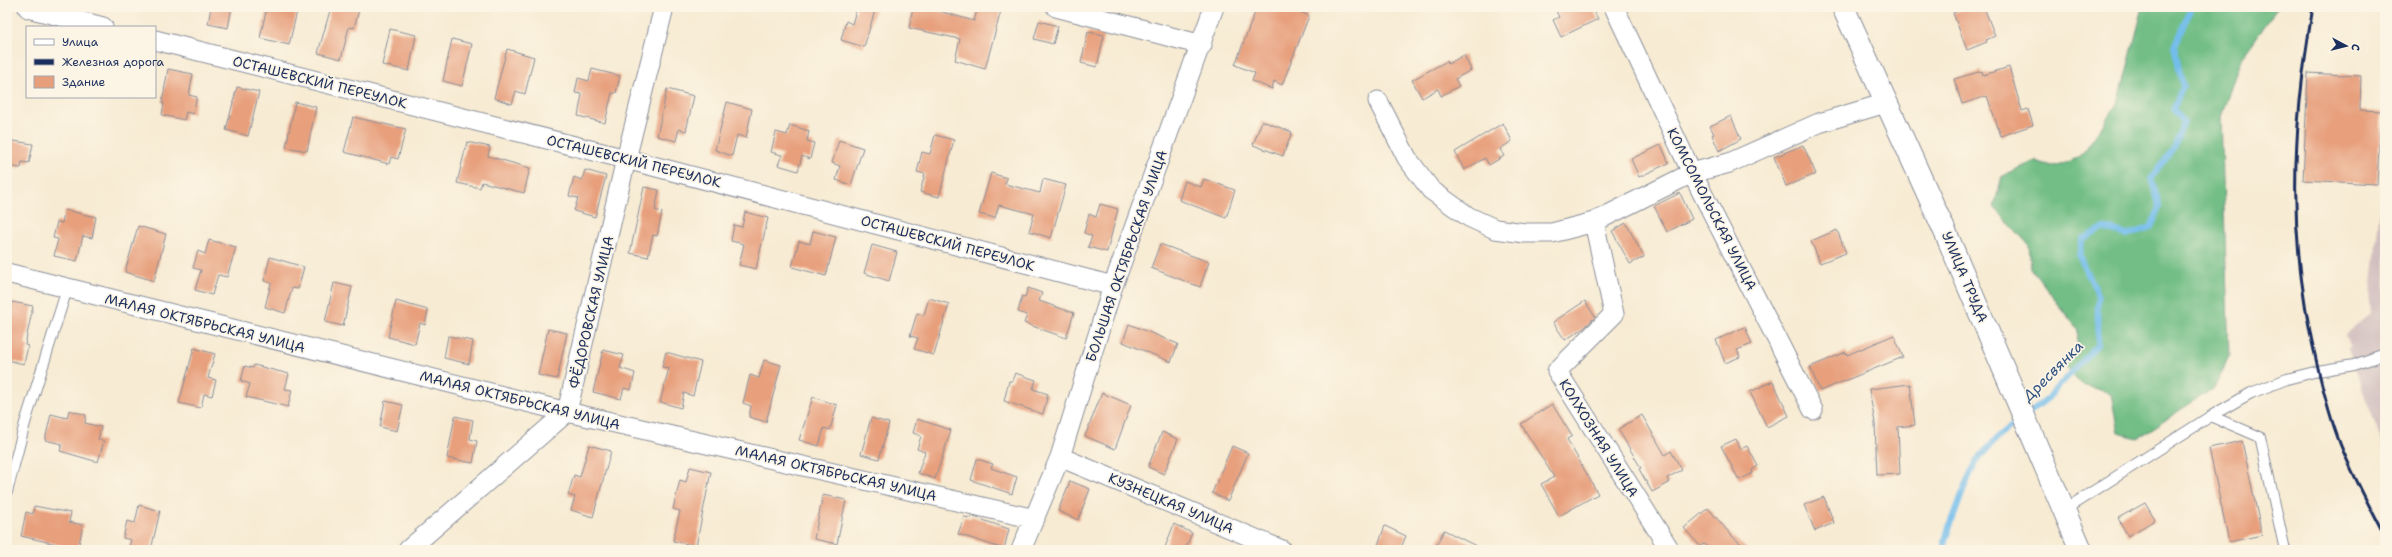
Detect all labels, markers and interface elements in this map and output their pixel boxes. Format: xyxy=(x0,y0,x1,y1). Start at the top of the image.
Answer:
legend xyxy=(26,26,156,98)
north arrow xyxy=(2326,26,2366,66)
text: Улица xyxy=(62,34,99,50)
text: С xyxy=(2348,43,2363,52)
street label: ОСТАШЕВСКИЙ ПЕРЕУЛОК xyxy=(231,52,409,112)
text: Железная дорога xyxy=(62,54,165,70)
text: Здание xyxy=(62,74,106,90)
street label: КОМСОМОЛЬСКАЯ УЛИЦА xyxy=(1663,125,1761,293)
street label: ОСТАШЕВСКИЙ ПЕРЕУЛОК xyxy=(545,131,723,191)
street label: БОЛЬШАЯ ОКТЯБРЬСКАЯ УЛИЦА xyxy=(1081,148,1171,364)
street label: ОСТАШЕВСКИЙ ПЕРЕУЛОК xyxy=(859,211,1037,275)
street label: УЛИЦА ТРУДА xyxy=(1938,229,1992,325)
street label: ФЁДОРОВСКАЯ УЛИЦА xyxy=(565,234,617,390)
street label: МАЛАЯ ОКТЯБРЬСКАЯ УЛИЦА xyxy=(103,289,307,357)
water label: Дресвянка xyxy=(2018,336,2088,406)
street label: МАЛАЯ ОКТЯБРЬСКАЯ УЛИЦА xyxy=(418,366,622,434)
street label: КОЛХОЗНАЯ УЛИЦА xyxy=(1555,376,1643,500)
street label: МАЛАЯ ОКТЯБРЬСКАЯ УЛИЦА xyxy=(734,441,938,505)
street label: КУЗНЕЦКАЯ УЛИЦА xyxy=(1106,469,1236,537)

